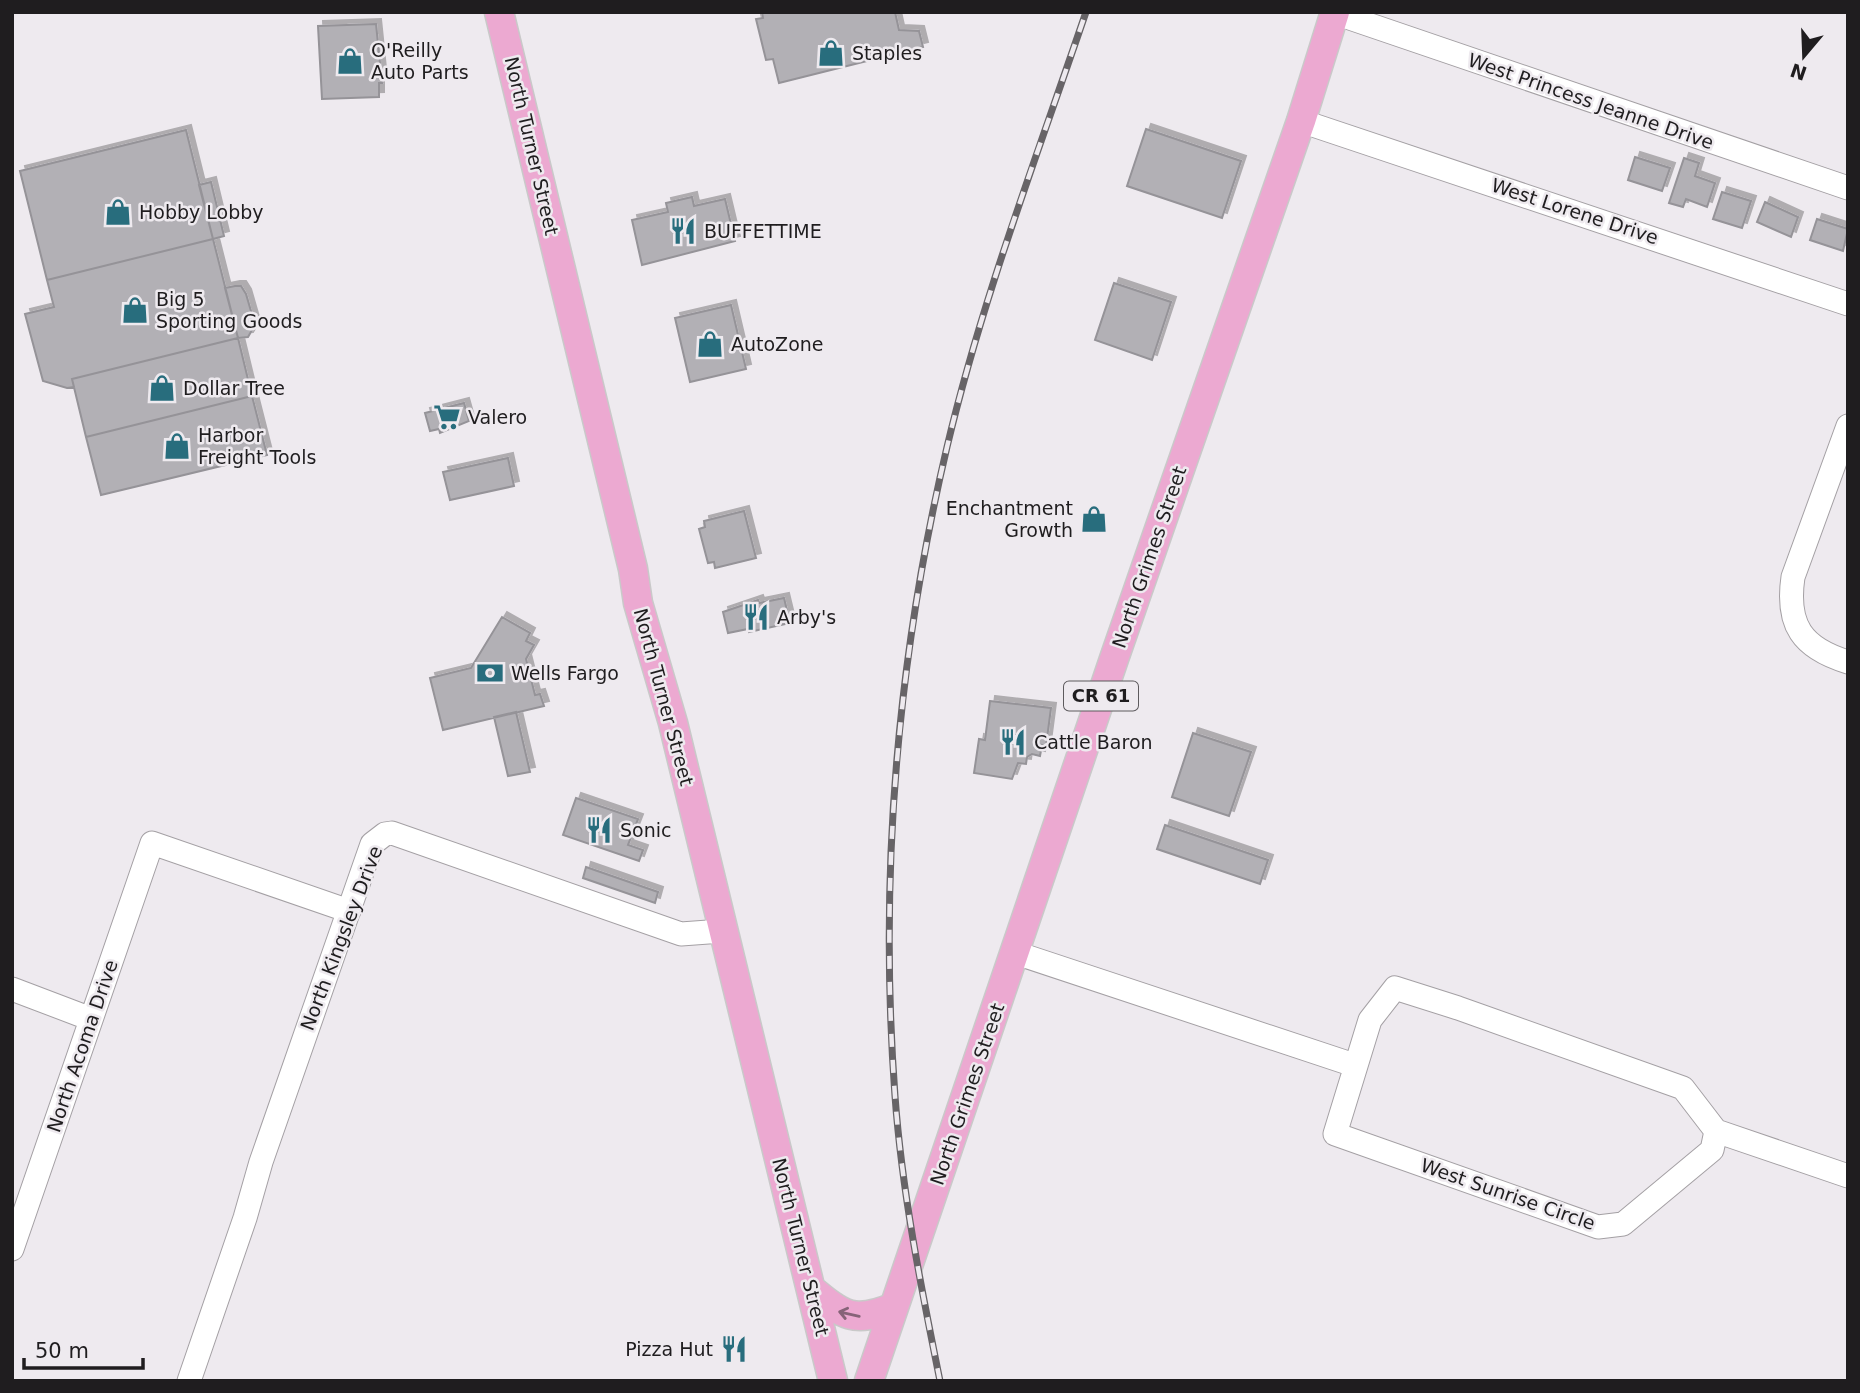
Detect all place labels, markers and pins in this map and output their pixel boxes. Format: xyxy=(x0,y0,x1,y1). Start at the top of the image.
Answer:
shop icon: Staples xyxy=(816,38,846,68)
place label: O'Reilly Auto Parts xyxy=(371,39,469,83)
place label: Staples xyxy=(852,42,922,64)
shop icon: O'Reilly Auto Parts xyxy=(335,46,365,76)
shop icon: Hobby Lobby xyxy=(103,197,133,227)
place label: Hobby Lobby xyxy=(139,201,264,223)
restaurant icon: BUFFETTIME xyxy=(668,216,698,246)
place label: BUFFETTIME xyxy=(704,220,822,242)
place label: Big 5 Sporting Goods xyxy=(156,288,302,332)
shop icon: Big 5 Sporting Goods xyxy=(120,295,150,325)
shop icon: AutoZone xyxy=(695,329,725,359)
place label: AutoZone xyxy=(731,333,824,355)
shop icon: Dollar Tree xyxy=(147,373,177,403)
place label: Dollar Tree xyxy=(183,377,285,399)
supermarket icon: Valero xyxy=(432,402,462,432)
place label: Valero xyxy=(468,406,527,428)
place label: Harbor Freight Tools xyxy=(198,424,316,468)
shop icon: Harbor Freight Tools xyxy=(162,431,192,461)
place label: Enchantment Growth xyxy=(946,497,1073,541)
shop icon: Enchantment Growth xyxy=(1079,504,1109,534)
restaurant icon: Arby's xyxy=(741,602,771,632)
place label: Arby's xyxy=(777,606,836,628)
bank icon: Wells Fargo xyxy=(475,658,505,688)
place label: Wells Fargo xyxy=(511,662,619,684)
restaurant icon: Cattle Baron xyxy=(998,727,1028,757)
place label: Cattle Baron xyxy=(1034,731,1153,753)
restaurant icon: Sonic xyxy=(584,815,614,845)
place label: Sonic xyxy=(620,819,671,841)
restaurant icon: Pizza Hut xyxy=(719,1334,749,1364)
place label: Pizza Hut xyxy=(625,1338,713,1360)

